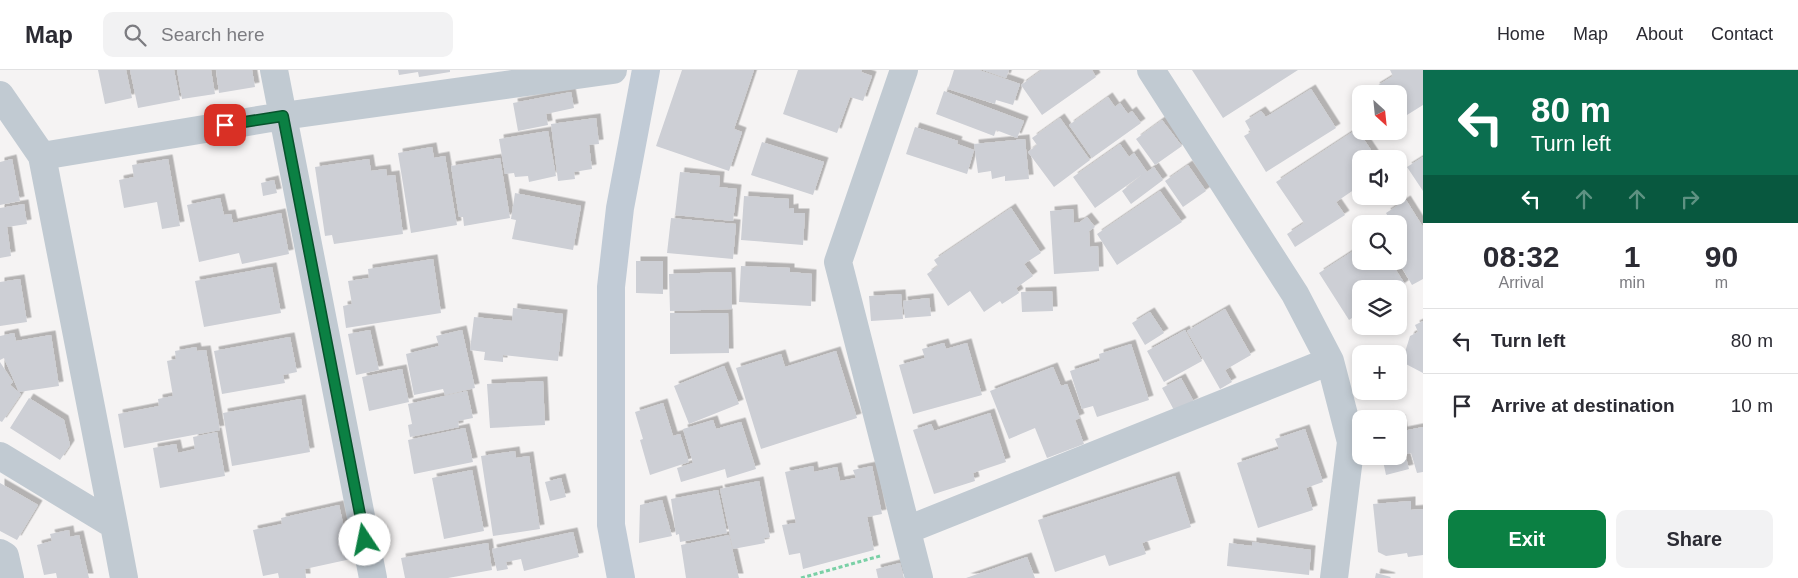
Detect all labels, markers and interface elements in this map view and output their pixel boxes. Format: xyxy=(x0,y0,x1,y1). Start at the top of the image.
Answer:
search box xyxy=(103,12,453,57)
text: Map xyxy=(25,21,73,48)
icon: search xyxy=(121,21,149,49)
text: Search here xyxy=(161,24,265,45)
text: Home xyxy=(1497,24,1545,44)
text: Map xyxy=(1573,24,1608,44)
text: About xyxy=(1636,24,1683,44)
text: Contact xyxy=(1711,24,1773,44)
north arrow xyxy=(1352,85,1408,140)
map controls xyxy=(1352,85,1407,465)
icon: left xyxy=(1448,90,1513,155)
text: 80 m xyxy=(1531,90,1611,129)
pin xyxy=(204,104,246,146)
icon: arrive xyxy=(211,111,239,139)
text: Turn left xyxy=(1531,131,1611,156)
button: sound xyxy=(1352,150,1407,205)
icon: left xyxy=(1517,185,1545,213)
icon: ahead xyxy=(1570,185,1598,213)
icon: ahead xyxy=(1623,185,1651,213)
icon: right xyxy=(1676,185,1704,213)
button: search xyxy=(1352,215,1407,270)
text: 08:32 xyxy=(1483,240,1560,273)
text: 1 xyxy=(1624,240,1641,273)
text: 90 xyxy=(1705,240,1738,273)
text: Arrival xyxy=(1498,274,1544,291)
text: min xyxy=(1619,274,1645,291)
text: m xyxy=(1715,274,1728,291)
button: layers xyxy=(1352,280,1407,335)
icon: left xyxy=(1448,327,1476,355)
text: Turn left xyxy=(1491,330,1566,351)
text: 80 m xyxy=(1731,330,1773,351)
button: + xyxy=(1352,345,1407,400)
icon: arrive xyxy=(1448,392,1476,420)
text: Arrive at destination xyxy=(1491,395,1675,416)
text: 10 m xyxy=(1731,395,1773,416)
button: − xyxy=(1352,410,1407,465)
button: Exit xyxy=(1448,510,1606,568)
button: Share xyxy=(1616,510,1773,568)
position arrow xyxy=(338,513,390,565)

